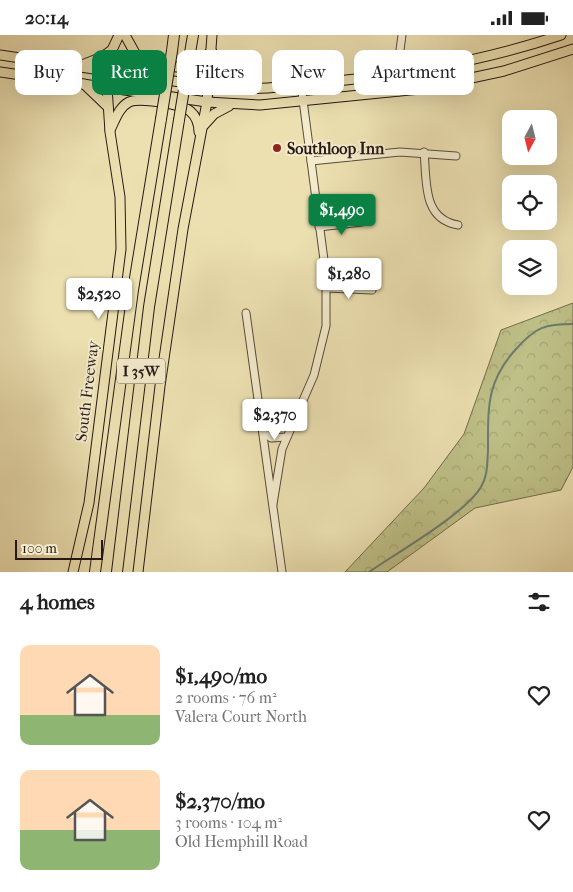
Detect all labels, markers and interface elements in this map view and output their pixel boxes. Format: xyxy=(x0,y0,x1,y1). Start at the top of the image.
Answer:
text: 20:14 xyxy=(25,7,68,29)
chip: Buy xyxy=(15,50,82,95)
chip: Rent xyxy=(92,50,167,95)
chip: Filters xyxy=(177,50,262,95)
chip: New xyxy=(272,50,344,95)
chip: Apartment xyxy=(354,50,474,95)
north arrow xyxy=(502,110,558,165)
map controls xyxy=(502,110,557,295)
place label: Southloop Inn xyxy=(287,139,385,159)
marker: Southloop Inn xyxy=(271,142,283,154)
button: locate xyxy=(502,175,557,230)
pin: $1,490 xyxy=(301,193,383,236)
text: $1,490 xyxy=(320,200,364,219)
button: layers xyxy=(502,240,557,295)
pin: $1,280 xyxy=(308,257,390,300)
text: $1,280 xyxy=(328,264,370,283)
pin: $2,520 xyxy=(58,277,140,320)
text: $2,520 xyxy=(77,284,121,303)
street label: South Freeway xyxy=(71,339,103,443)
road number: I 35W xyxy=(117,359,165,383)
pin: $2,370 xyxy=(234,399,316,441)
text: $2,370 xyxy=(253,405,297,424)
scale bar xyxy=(15,537,102,560)
text: 100 m xyxy=(22,540,57,557)
icon: filters xyxy=(525,588,553,616)
text: 4 homes xyxy=(20,590,95,614)
text: $1,490/mo xyxy=(175,664,267,688)
icon: home xyxy=(60,665,120,725)
icon: heart xyxy=(525,681,553,709)
text: 2 rooms · 76 m² xyxy=(175,688,276,707)
text: Valera Court North xyxy=(175,707,307,726)
text: $2,370/mo xyxy=(175,789,265,813)
icon: home xyxy=(60,790,120,850)
icon: heart xyxy=(525,806,553,834)
text: 3 rooms · 104 m² xyxy=(175,813,282,832)
text: Old Hemphill Road xyxy=(175,832,308,851)

